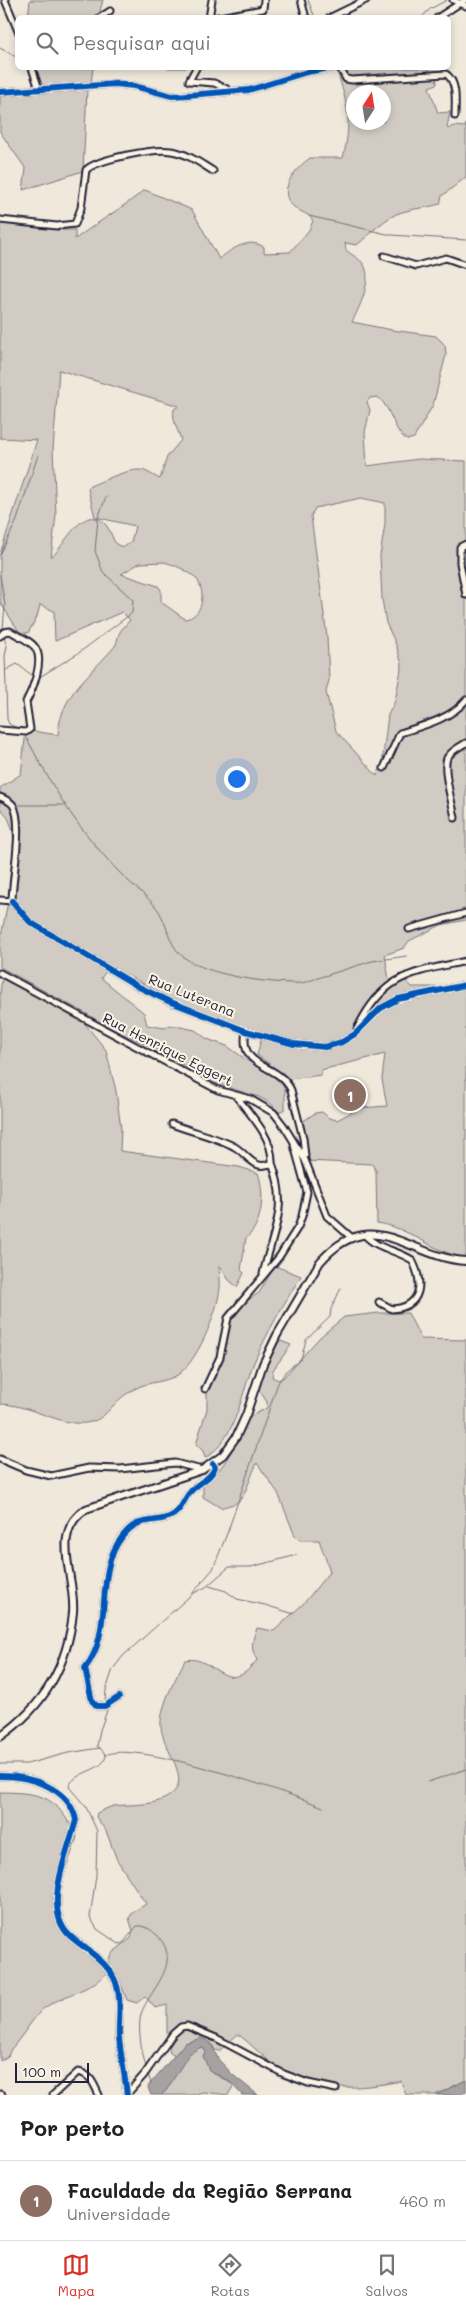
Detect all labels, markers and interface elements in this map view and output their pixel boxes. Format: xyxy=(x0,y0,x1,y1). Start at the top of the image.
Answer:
search box xyxy=(15,15,451,70)
icon: search xyxy=(33,29,61,57)
text: Pesquisar aqui xyxy=(73,30,211,55)
north arrow xyxy=(346,85,391,130)
your location xyxy=(224,766,250,792)
street label: Rua Luterana xyxy=(146,969,238,1021)
street label: Rua Henrique Eggert xyxy=(100,1008,236,1090)
pin: 1 xyxy=(334,1076,366,1114)
scale bar xyxy=(15,2060,89,2083)
text: 100 m xyxy=(22,2062,61,2081)
text: Por perto xyxy=(20,2114,124,2141)
text: Faculdade da Região Serrana xyxy=(67,2178,352,2203)
text: 1 xyxy=(32,2190,40,2211)
text: 460 m xyxy=(399,2190,446,2211)
text: Universidade xyxy=(67,2203,171,2224)
tab: Mapa xyxy=(58,2251,95,2300)
tab: Rotas xyxy=(211,2251,250,2300)
tab: Salvos xyxy=(365,2251,408,2300)

